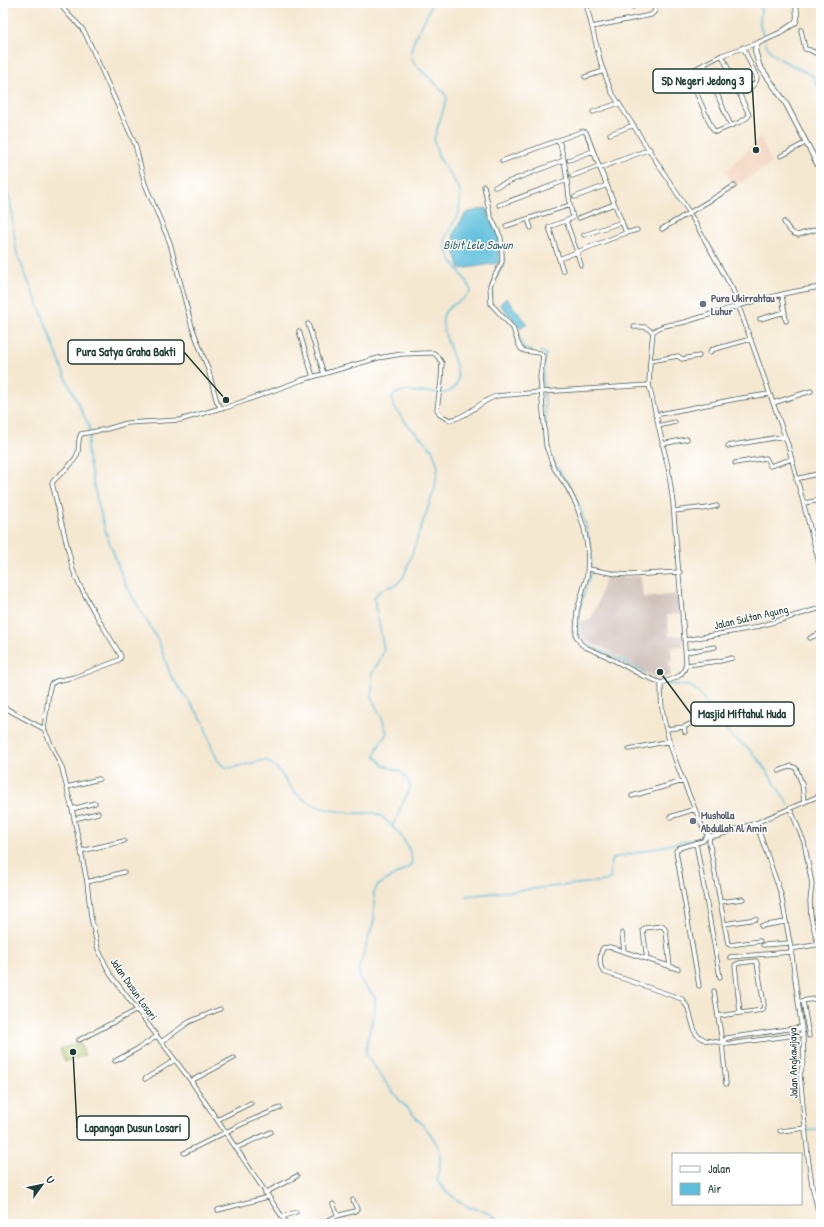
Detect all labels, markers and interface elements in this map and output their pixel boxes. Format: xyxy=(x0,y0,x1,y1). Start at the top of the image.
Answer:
callout: SD Negeri Jedong 3 xyxy=(653,69,752,93)
text: SD Negeri Jedong 3 xyxy=(662,72,745,90)
water label: Bibit Lele Sawun xyxy=(443,236,514,253)
place label: Pura Ukirrahtau Luhur xyxy=(711,291,775,318)
marker: Pura Ukirrahtau Luhur xyxy=(698,299,708,309)
callout: Pura Satya Graha Bakti xyxy=(68,340,184,364)
text: Pura Satya Graha Bakti xyxy=(76,343,176,361)
street label: Jalan Sultan Agung xyxy=(713,602,790,632)
callout: Masjid Miftahul Huda xyxy=(691,702,794,726)
text: Masjid Miftahul Huda xyxy=(698,705,786,722)
place label: Musholla Abdullah Al Amin xyxy=(701,808,767,835)
marker: Musholla Abdullah Al Amin xyxy=(688,816,698,826)
street label: Jalan Dusun Losari xyxy=(107,955,161,1023)
street label: Jalan Angkawijaya xyxy=(785,1027,801,1098)
callout: Lapangan Dusun Losari xyxy=(77,1116,189,1140)
text: Lapangan Dusun Losari xyxy=(85,1119,182,1137)
legend xyxy=(672,1153,802,1205)
text: Jalan xyxy=(708,1160,730,1177)
north arrow xyxy=(22,1165,62,1205)
text: U xyxy=(43,1173,58,1186)
text: Air xyxy=(708,1180,722,1197)

